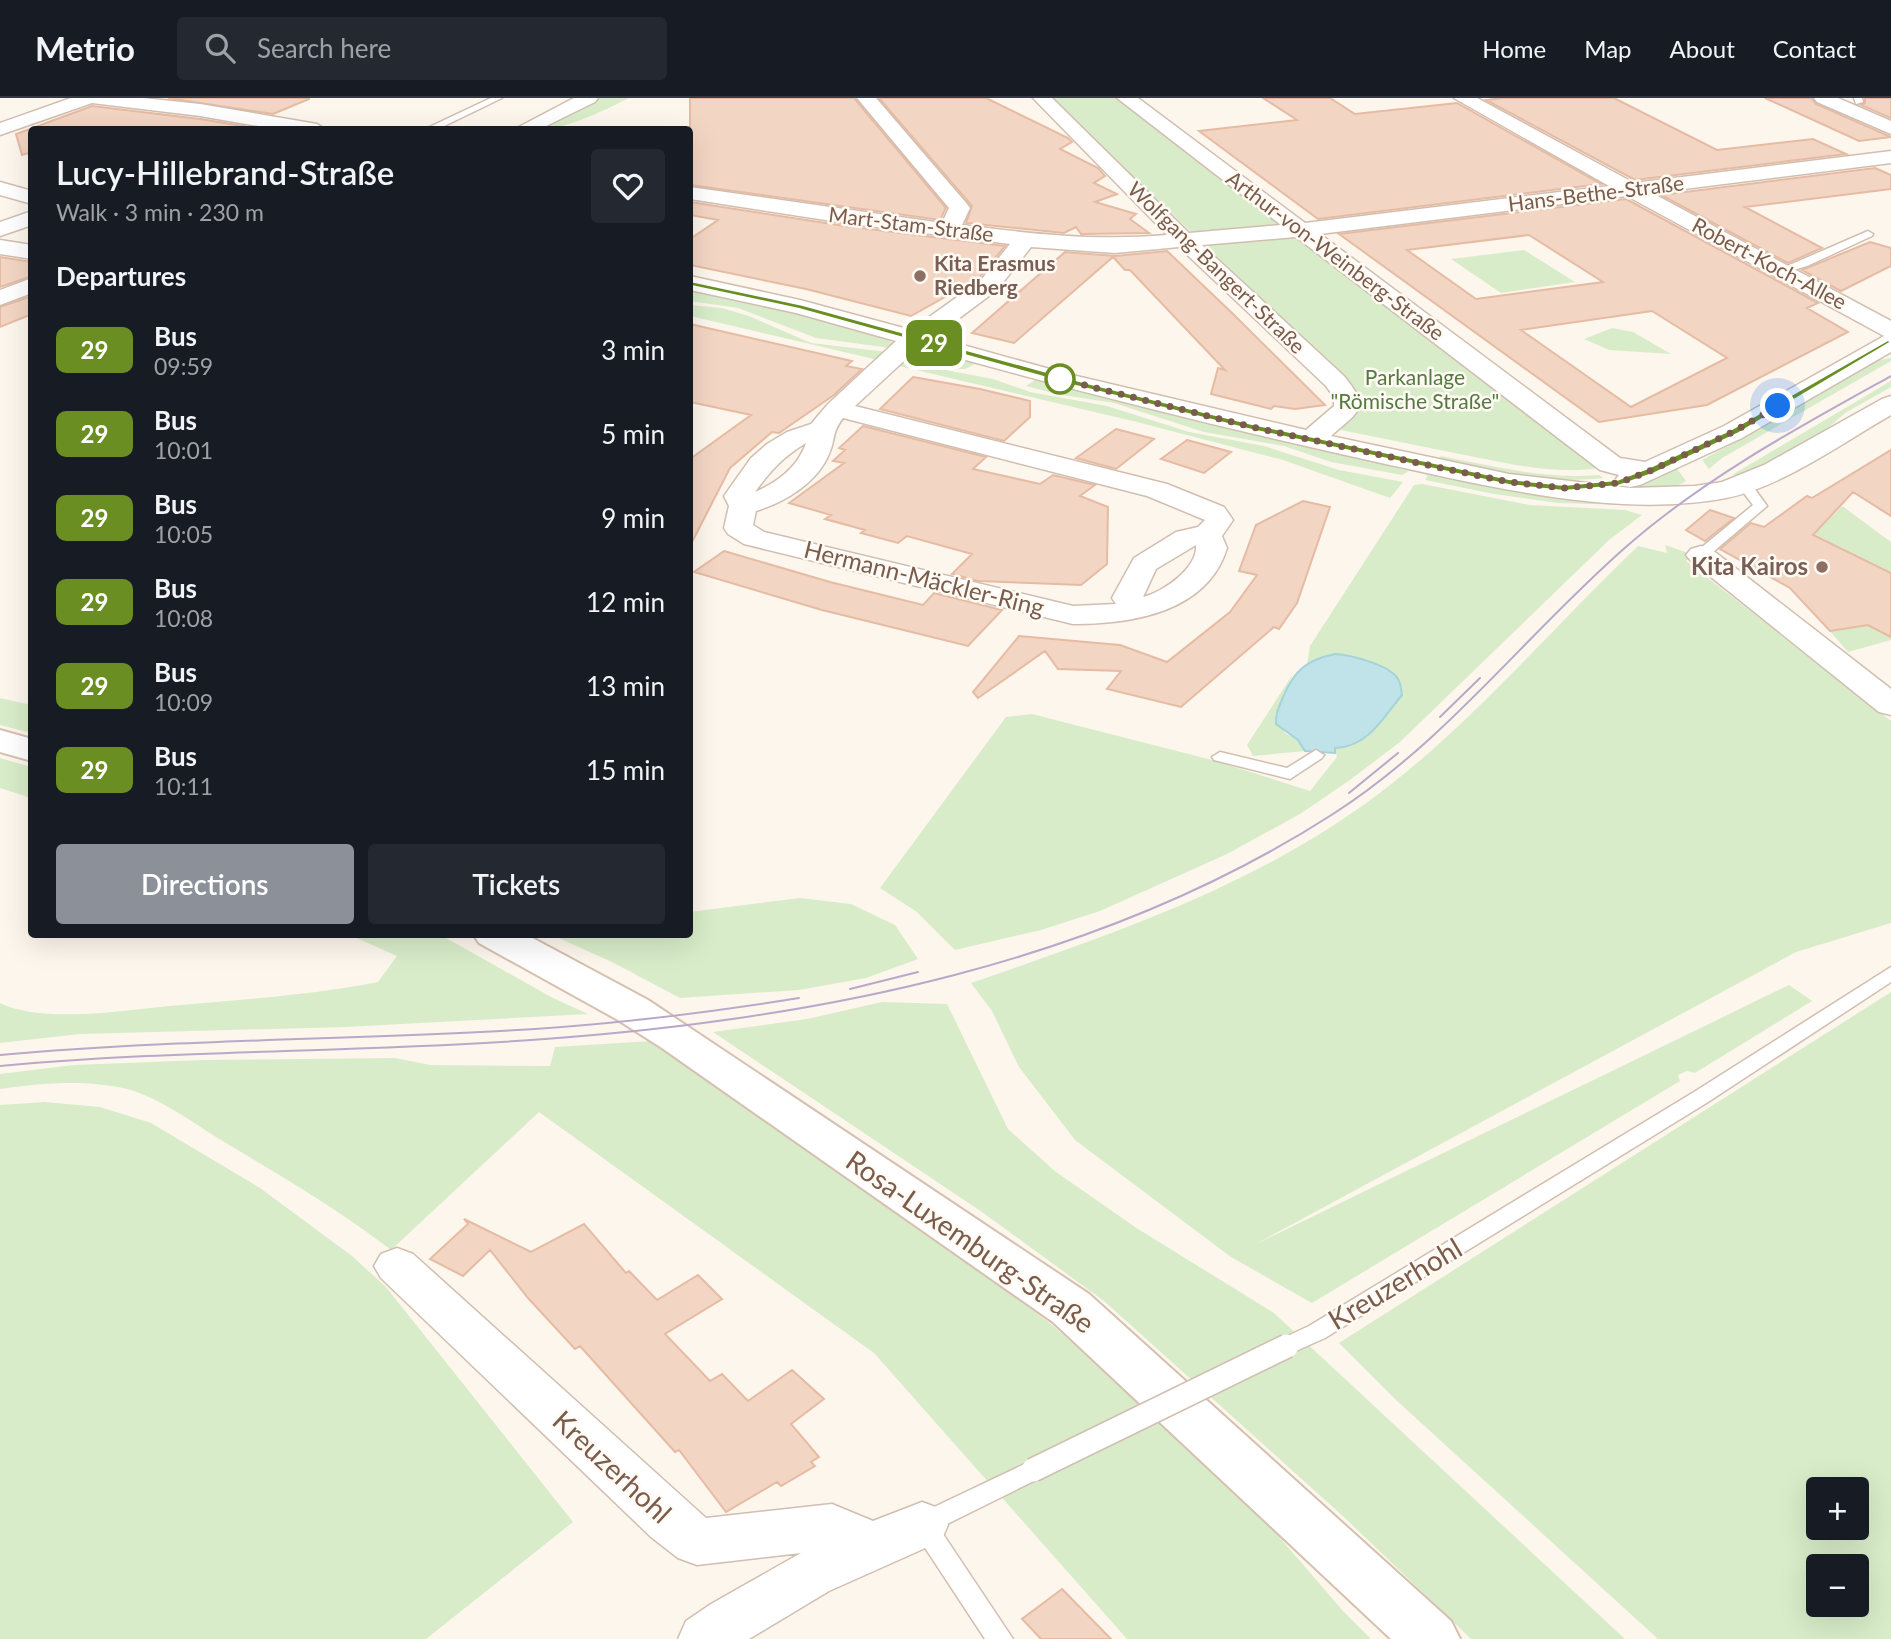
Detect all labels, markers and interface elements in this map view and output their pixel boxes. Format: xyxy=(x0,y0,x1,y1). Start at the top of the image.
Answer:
search box xyxy=(177,17,667,80)
text: Metrio xyxy=(35,28,135,68)
icon: search xyxy=(201,29,239,67)
text: Search here xyxy=(257,32,391,64)
text: Home xyxy=(1482,34,1546,63)
text: Map xyxy=(1584,34,1632,63)
text: About xyxy=(1670,34,1735,63)
text: Contact xyxy=(1773,34,1856,63)
button: heart xyxy=(591,149,665,223)
text: Lucy-Hillebrand-Straße xyxy=(56,152,394,192)
street label: Arthur-von-Weinberg-Straße xyxy=(1222,165,1450,345)
street label: Hans-Bethe-Straße xyxy=(1506,169,1685,216)
street label: Wolfgang-Bangert-Straße xyxy=(1123,176,1311,358)
text: Walk · 3 min · 230 m xyxy=(56,198,264,226)
street label: Mart-Stam-Straße xyxy=(827,201,995,246)
street label: Robert-Koch-Allee xyxy=(1688,211,1851,314)
place label: Kita Erasmus Riedberg xyxy=(934,250,1055,299)
text: Departures xyxy=(56,260,186,292)
marker: Kita Erasmus Riedberg xyxy=(912,268,928,284)
text: Bus xyxy=(154,320,197,352)
line badge: 29 xyxy=(902,320,965,366)
text: 29 xyxy=(920,328,948,357)
text: 3 min xyxy=(601,334,665,366)
text: 29 xyxy=(81,335,108,364)
text: 09:59 xyxy=(154,352,213,380)
unlabelled marker xyxy=(1045,364,1075,394)
park label: Parkanlage "Römische Straße" xyxy=(1331,364,1499,413)
your location xyxy=(1760,388,1795,423)
text: Bus xyxy=(154,404,197,436)
text: 5 min xyxy=(601,418,665,450)
text: 29 xyxy=(81,419,108,448)
text: 10:01 xyxy=(154,436,213,464)
text: Bus xyxy=(154,488,197,520)
text: 9 min xyxy=(601,502,665,534)
text: 29 xyxy=(81,503,108,532)
text: 10:05 xyxy=(154,520,213,548)
street label: Hermann-Mäckler-Ring xyxy=(801,534,1047,621)
place label: Kita Kairos xyxy=(1691,551,1808,580)
marker: Kita Kairos xyxy=(1814,559,1830,575)
text: Bus xyxy=(154,572,197,604)
text: 12 min xyxy=(586,586,665,618)
text: 29 xyxy=(81,587,108,616)
text: 10:08 xyxy=(154,604,213,632)
text: Bus xyxy=(154,656,197,688)
text: 13 min xyxy=(586,670,665,702)
text: 29 xyxy=(81,671,108,700)
text: 10:09 xyxy=(154,688,213,716)
text: Bus xyxy=(154,740,197,772)
text: 15 min xyxy=(586,754,665,786)
text: 29 xyxy=(81,755,108,784)
text: 10:11 xyxy=(154,772,213,800)
button: Directions xyxy=(56,844,354,924)
button: Tickets xyxy=(368,844,665,924)
street label: Rosa-Luxemburg-Straße xyxy=(840,1143,1101,1340)
street label: Kreuzerhohl xyxy=(1322,1230,1467,1336)
street label: Kreuzerhohl xyxy=(546,1403,679,1530)
map controls xyxy=(1806,1477,1869,1617)
button: + xyxy=(1806,1477,1869,1540)
button: − xyxy=(1806,1554,1869,1617)

